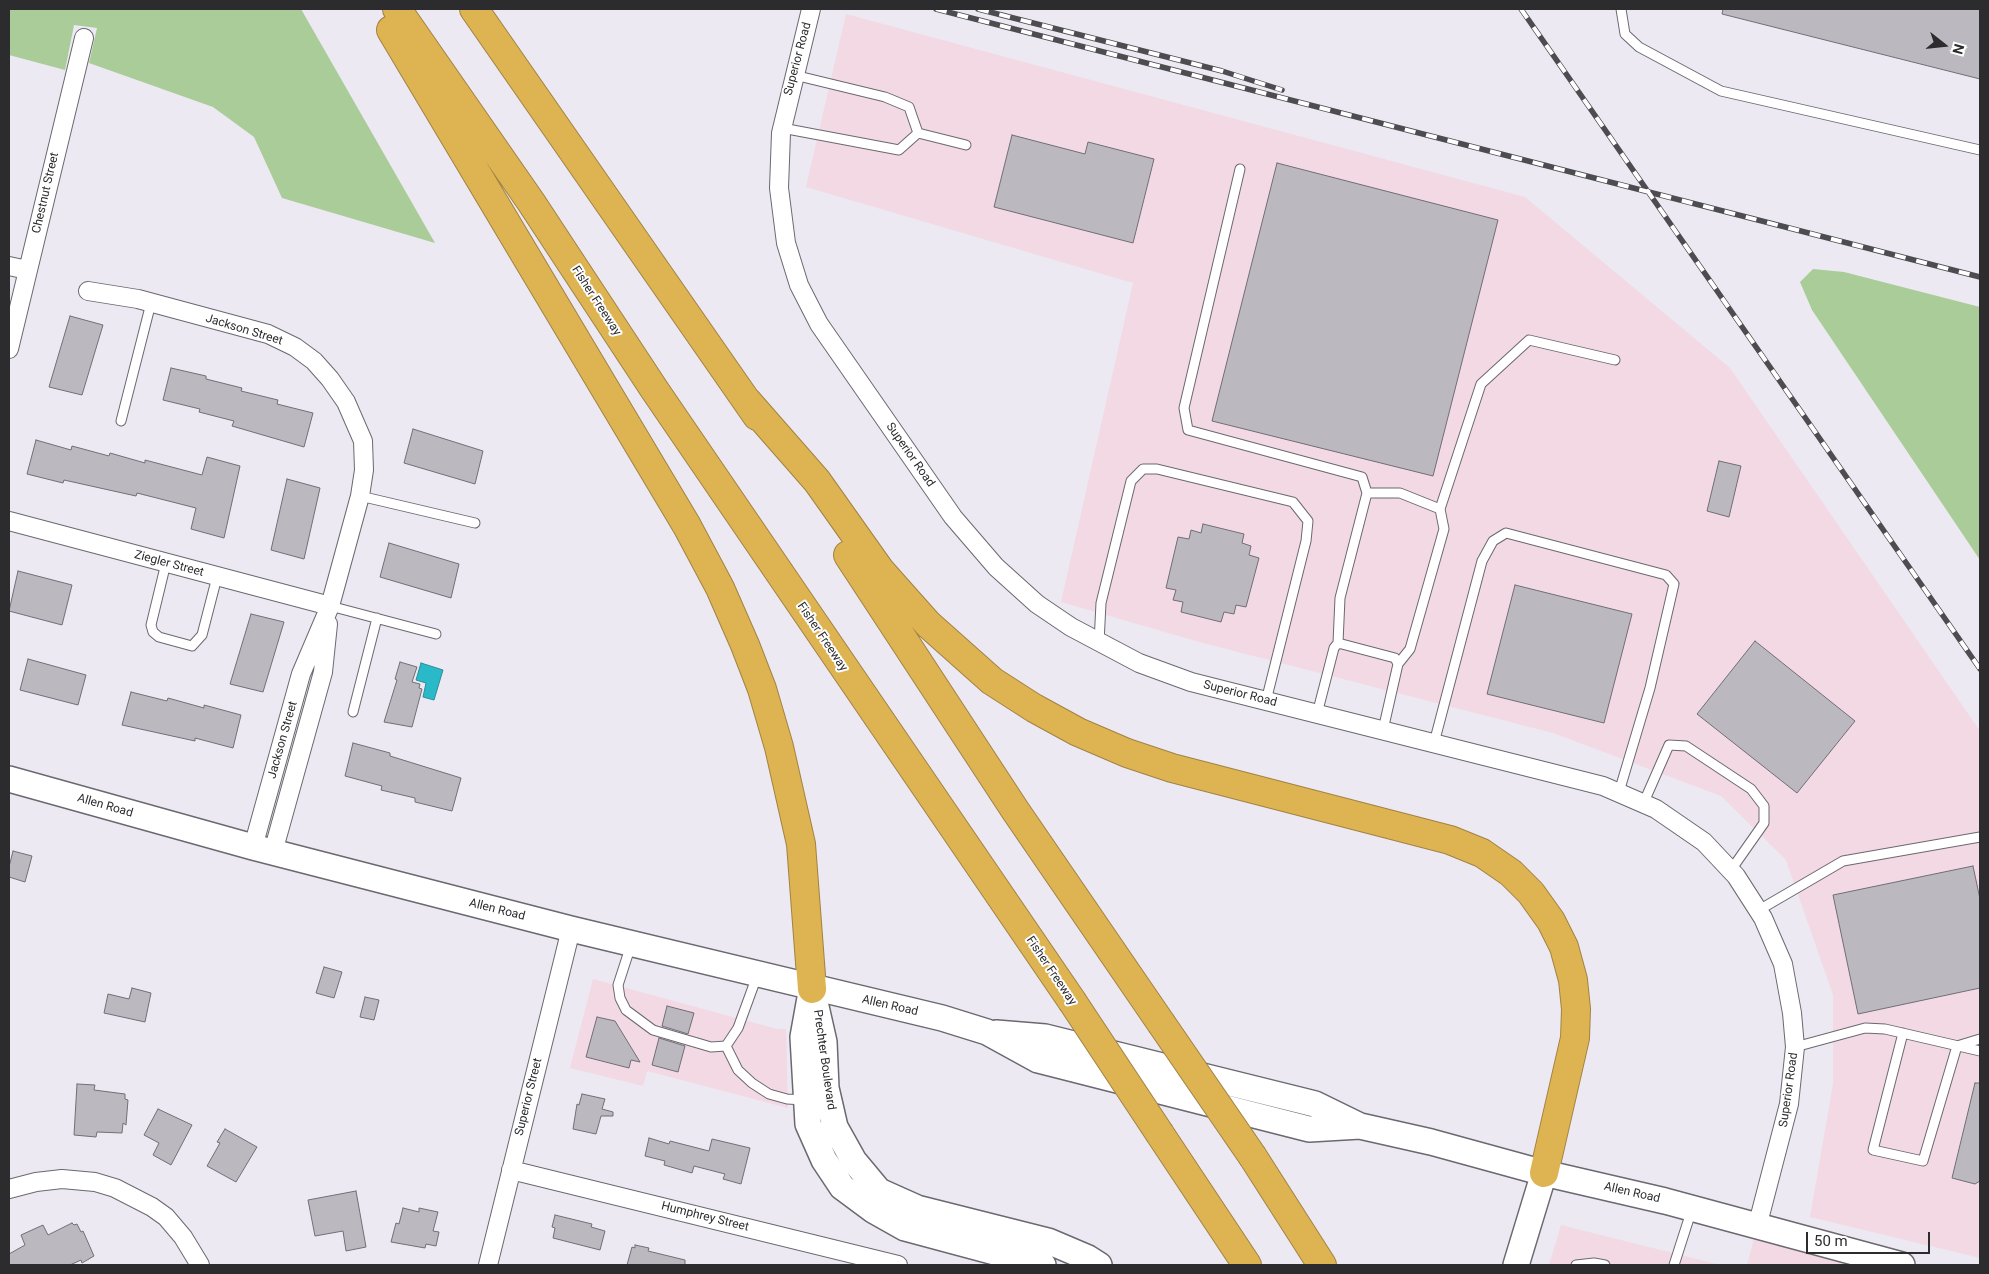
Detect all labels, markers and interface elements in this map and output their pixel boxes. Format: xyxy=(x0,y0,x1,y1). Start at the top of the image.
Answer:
north arrow xyxy=(1919,20,1969,70)
street label: Superior Road xyxy=(781,21,815,97)
text: N xyxy=(1949,42,1967,56)
street label: Chestnut Street xyxy=(30,151,62,235)
street label: Fisher Freeway xyxy=(568,264,624,338)
street label: Jackson Street xyxy=(204,311,284,349)
street label: Superior Road xyxy=(883,420,937,490)
street label: Ziegler Street xyxy=(133,548,205,580)
street label: Fisher Freeway xyxy=(794,600,850,674)
street label: Superior Road xyxy=(1202,678,1278,710)
street label: Jackson Street xyxy=(265,700,301,780)
street label: Allen Road xyxy=(76,791,134,821)
street label: Allen Road xyxy=(468,896,526,924)
street label: Fisher Freeway xyxy=(1023,934,1079,1008)
street label: Allen Road xyxy=(861,993,919,1019)
street label: Prechter Boulevard xyxy=(810,1009,838,1111)
street label: Superior Road xyxy=(1777,1052,1801,1128)
street label: Superior Street xyxy=(512,1057,546,1137)
street label: Allen Road xyxy=(1603,1180,1661,1206)
street label: Humphrey Street xyxy=(660,1199,750,1235)
scale bar xyxy=(1809,1222,1933,1254)
text: 50 m xyxy=(1814,1232,1848,1250)

